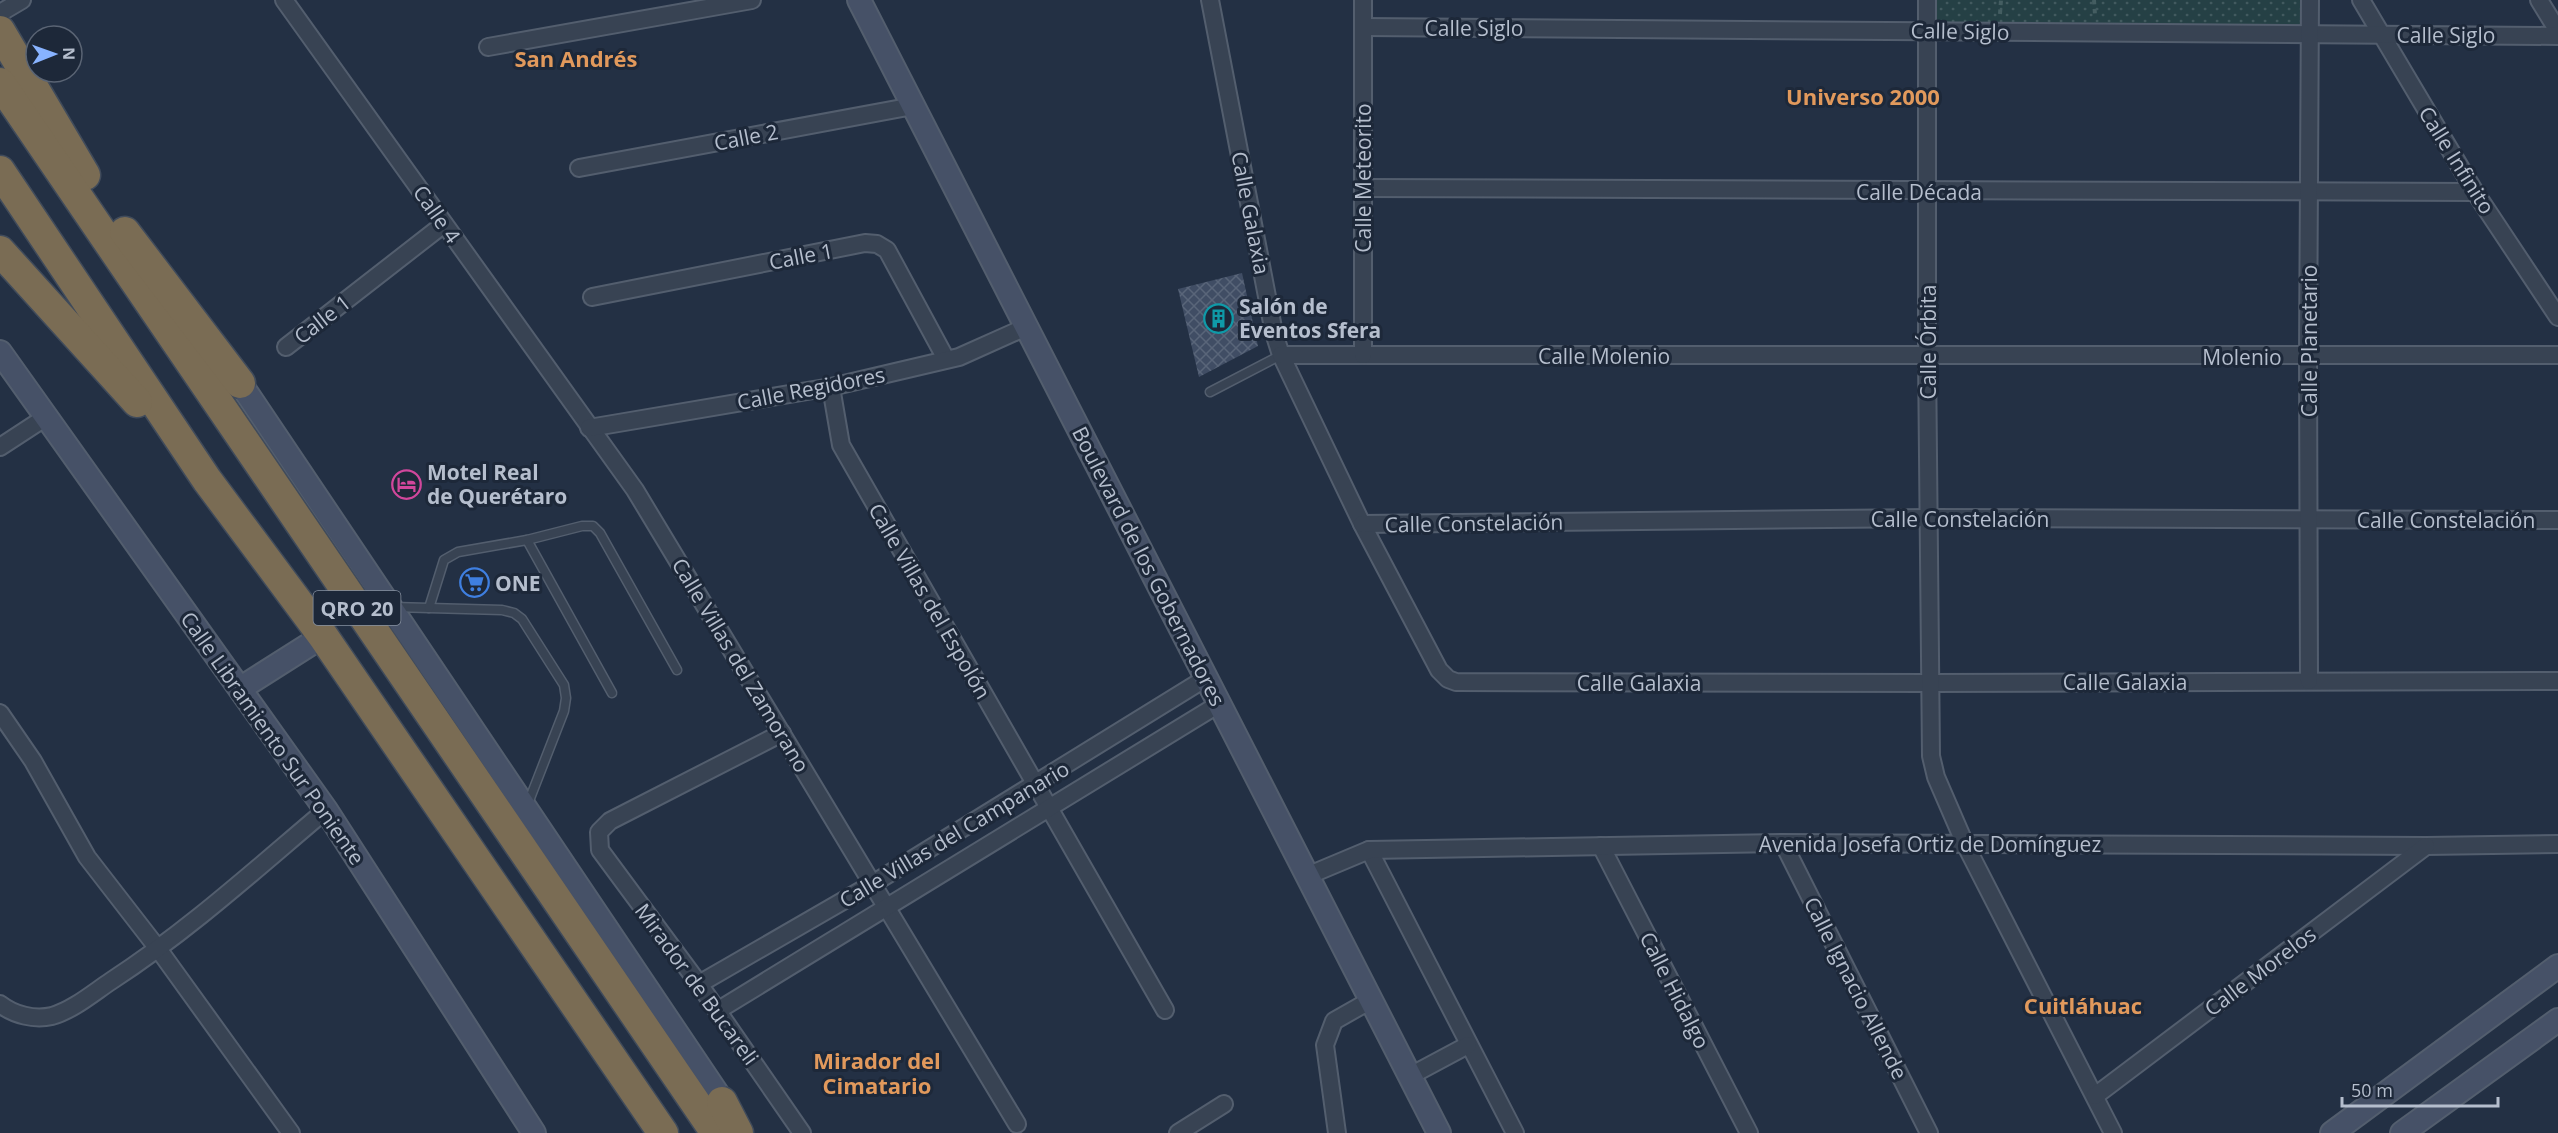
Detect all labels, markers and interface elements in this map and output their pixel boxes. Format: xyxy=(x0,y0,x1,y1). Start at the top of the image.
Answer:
street label: Calle Siglo xyxy=(1425,14,1523,42)
street label: Calle Siglo xyxy=(1910,16,2010,46)
street label: Calle Siglo xyxy=(2397,21,2495,49)
north arrow xyxy=(24,24,84,84)
district label: San Andrés xyxy=(514,43,638,73)
text: N xyxy=(58,47,80,60)
district label: Universo 2000 xyxy=(1786,81,1940,111)
street label: Calle Infinito xyxy=(2413,101,2501,219)
street label: Calle Meteorito xyxy=(1349,103,1377,253)
street label: Calle 2 xyxy=(712,117,780,157)
street label: Calle Galaxia xyxy=(1225,149,1277,277)
street label: Calle Década xyxy=(1856,178,1982,206)
street label: Calle 4 xyxy=(407,179,467,249)
street label: Calle 1 xyxy=(767,236,835,276)
street label: Calle Planetario xyxy=(2295,265,2323,417)
street label: Calle Órbita xyxy=(1914,285,1942,399)
street label: Calle 1 xyxy=(288,288,356,350)
place label: Salón de Eventos Sfera xyxy=(1239,292,1381,344)
building icon: Salón de Eventos Sfera xyxy=(1202,302,1234,334)
street label: Calle Molenio xyxy=(1538,342,1670,370)
street label: Molenio xyxy=(2202,343,2282,371)
street label: Calle Regidores xyxy=(735,360,887,416)
street label: Boulevard de los Gobernadores xyxy=(1066,421,1232,711)
place label: Motel Real de Querétaro xyxy=(427,458,567,510)
hotel icon: Motel Real de Querétaro xyxy=(390,468,422,500)
street label: Calle Villas del Espolón xyxy=(862,498,998,704)
street label: Calle Constelación xyxy=(1871,505,2049,533)
street label: Calle Constelación xyxy=(2357,506,2535,534)
street label: Calle Constelación xyxy=(1384,507,1564,539)
street label: Calle Villas del Zamorano xyxy=(666,553,816,777)
supermarket icon: ONE xyxy=(458,567,490,599)
place label: ONE xyxy=(495,569,541,597)
road number: QRO 20 xyxy=(314,591,400,625)
street label: Calle Libramiento Sur Poniente xyxy=(175,606,371,870)
street label: Calle Galaxia xyxy=(2063,668,2187,696)
street label: Calle Galaxia xyxy=(1577,669,1701,697)
street label: Calle Villas del Campanario xyxy=(834,754,1074,914)
street label: Avenida Josefa Ortiz de Domínguez xyxy=(1759,830,2101,858)
street label: Calle Ignacio Allende xyxy=(1798,892,1914,1084)
street label: Mirador de Bucareli xyxy=(629,898,765,1070)
street label: Calle Morelos xyxy=(2199,920,2321,1022)
street label: Calle Hidalgo xyxy=(1634,927,1716,1053)
district label: Cuitláhuac xyxy=(2024,990,2142,1020)
district label: Mirador del Cimatario xyxy=(813,1045,941,1100)
scale bar xyxy=(2342,1070,2498,1108)
text: 50 m xyxy=(2351,1078,2393,1102)

